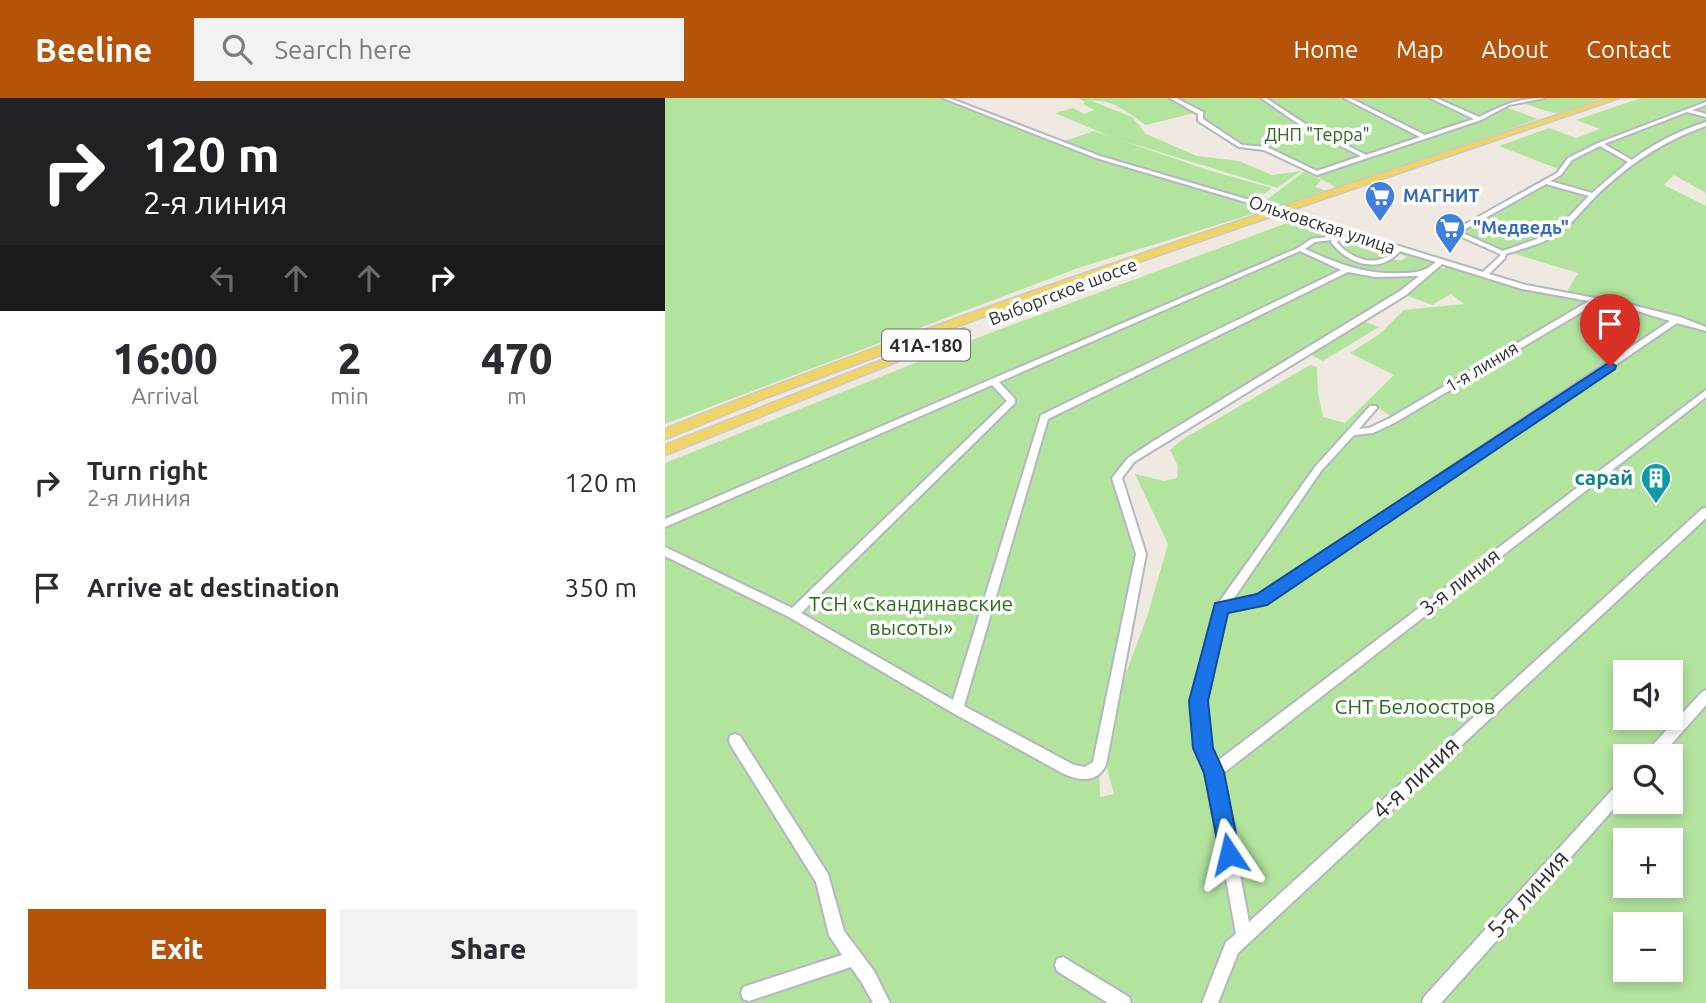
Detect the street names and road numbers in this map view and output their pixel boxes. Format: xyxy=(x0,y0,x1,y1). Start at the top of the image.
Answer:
street label: Ольховская улица xyxy=(1247,191,1398,257)
street label: Выборгское шоссе xyxy=(986,254,1140,329)
road number: 41А-180 xyxy=(882,330,970,360)
street label: 1-я линия xyxy=(1442,337,1521,396)
street label: 3-я линия xyxy=(1415,543,1504,620)
street label: 4-я линия xyxy=(1367,731,1464,824)
street label: 5-я линия xyxy=(1481,844,1574,943)

